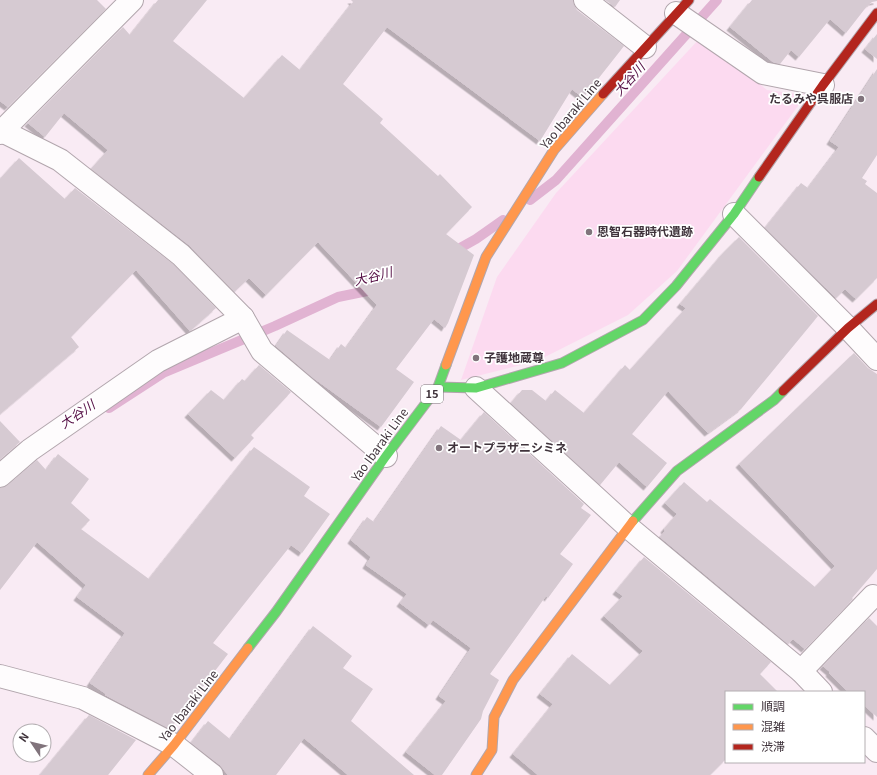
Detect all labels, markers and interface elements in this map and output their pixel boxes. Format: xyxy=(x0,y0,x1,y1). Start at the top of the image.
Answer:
water label: 大谷川 xyxy=(609,56,650,100)
street label: Yao Ibaraki Line xyxy=(535,74,605,153)
place label: たるみや呉服店 xyxy=(769,89,853,106)
marker: たるみや呉服店 xyxy=(856,94,866,104)
place label: 恩智石器時代遺跡 xyxy=(597,222,693,239)
marker: 恩智石器時代遺跡 xyxy=(584,227,594,237)
water label: 大谷川 xyxy=(352,261,396,289)
place label: 子護地蔵尊 xyxy=(484,348,544,365)
marker: 子護地蔵尊 xyxy=(471,353,481,363)
road number: 15 xyxy=(421,385,443,403)
water label: 大谷川 xyxy=(55,394,100,432)
street label: Yao Ibaraki Line xyxy=(346,404,411,485)
place label: オートプラザニシミネ xyxy=(447,438,567,455)
marker: オートプラザニシミネ xyxy=(434,443,444,453)
street label: Yao Ibaraki Line xyxy=(154,665,222,745)
legend xyxy=(725,691,865,763)
text: 順調 xyxy=(761,697,785,714)
text: 混雑 xyxy=(761,717,785,734)
north arrow xyxy=(12,723,52,763)
text: N xyxy=(14,729,32,745)
text: 渋滞 xyxy=(761,737,785,754)

